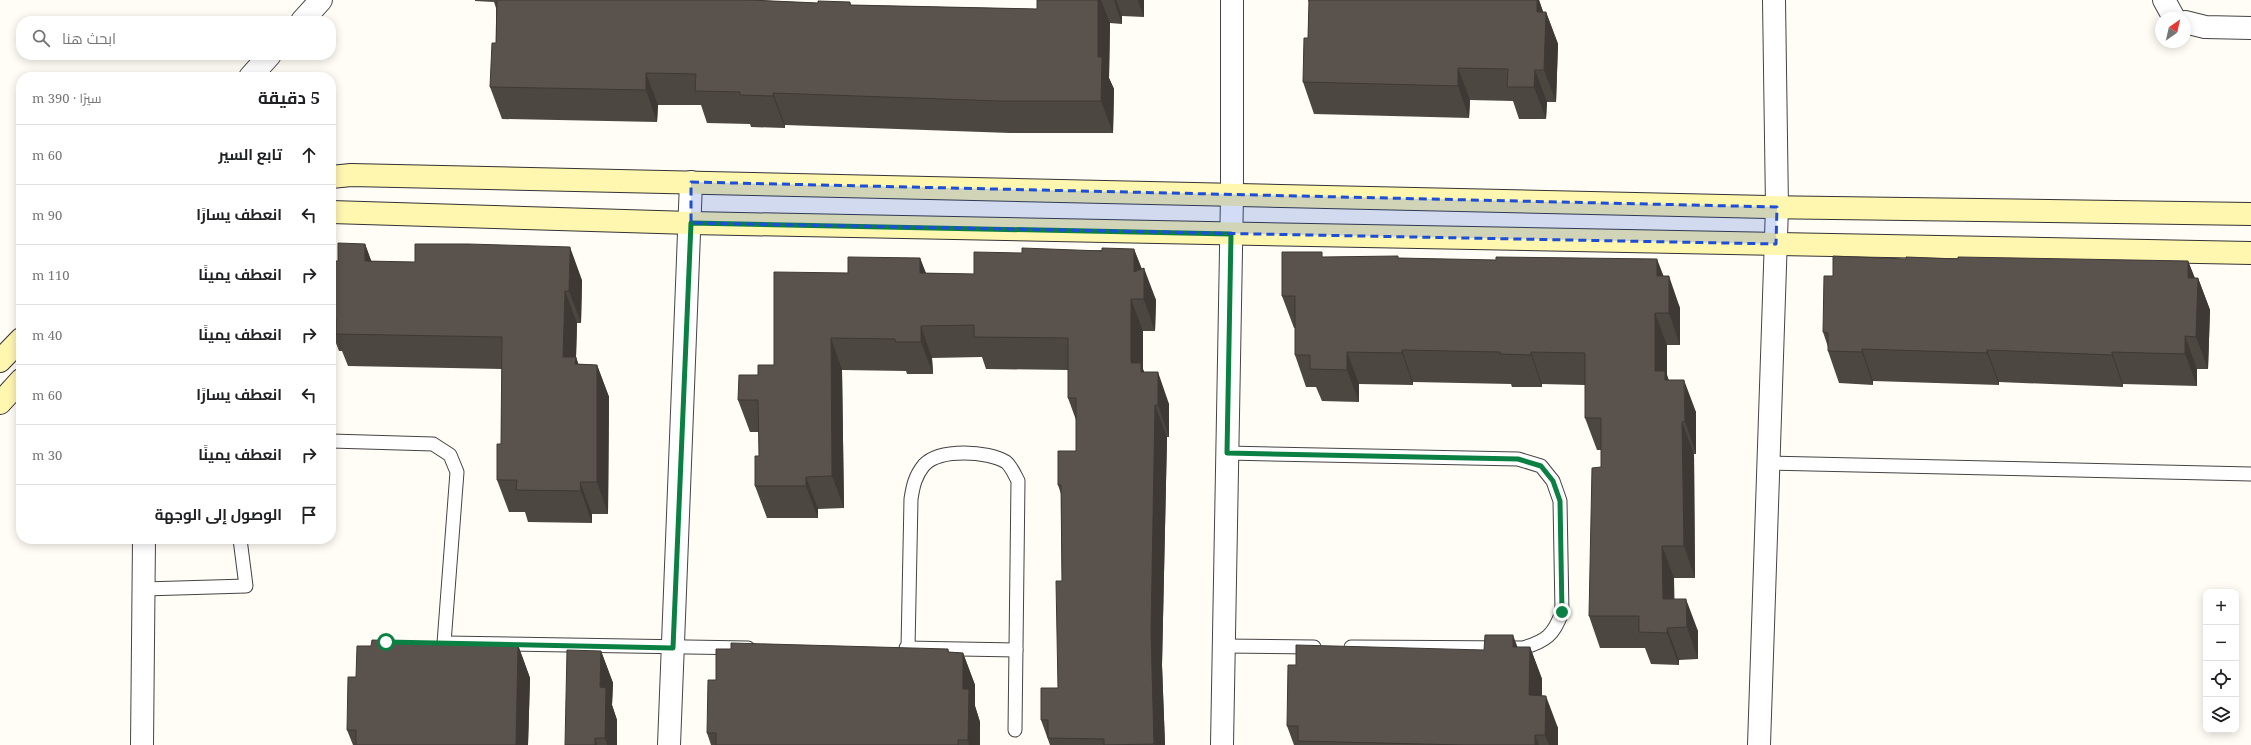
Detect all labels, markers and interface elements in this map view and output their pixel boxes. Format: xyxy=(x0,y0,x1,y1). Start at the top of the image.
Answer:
north arrow xyxy=(2155,12,2191,48)
search box xyxy=(16,16,336,60)
icon: search xyxy=(30,27,52,49)
text: ابحث هنا xyxy=(62,28,116,48)
text: 5 دقيقة xyxy=(258,86,320,109)
text: سيرًا · 390 m xyxy=(32,89,101,107)
text: تابع السير xyxy=(218,144,282,164)
icon: ahead xyxy=(298,144,320,166)
text: 60 m xyxy=(32,146,62,164)
text: انعطف يسارًا xyxy=(196,204,282,224)
icon: left xyxy=(298,204,320,226)
text: 90 m xyxy=(32,206,62,224)
text: انعطف يمينًا xyxy=(198,264,282,284)
icon: right xyxy=(298,264,320,286)
text: 110 m xyxy=(32,266,70,284)
text: انعطف يمينًا xyxy=(198,324,282,344)
icon: right xyxy=(298,324,320,346)
text: 40 m xyxy=(32,326,62,344)
text: انعطف يسارًا xyxy=(196,384,282,404)
icon: left xyxy=(298,384,320,406)
text: 60 m xyxy=(32,386,62,404)
text: انعطف يمينًا xyxy=(198,444,282,464)
icon: right xyxy=(298,444,320,466)
text: 30 m xyxy=(32,446,62,464)
text: الوصول إلى الوجهة xyxy=(155,504,282,524)
icon: arrive xyxy=(298,504,320,526)
map controls xyxy=(2203,589,2239,733)
button: + xyxy=(2203,589,2239,625)
route end xyxy=(1553,603,1571,621)
button: − xyxy=(2203,625,2239,661)
route start xyxy=(377,633,395,651)
button: locate xyxy=(2203,661,2239,697)
button: layers xyxy=(2203,697,2239,733)

